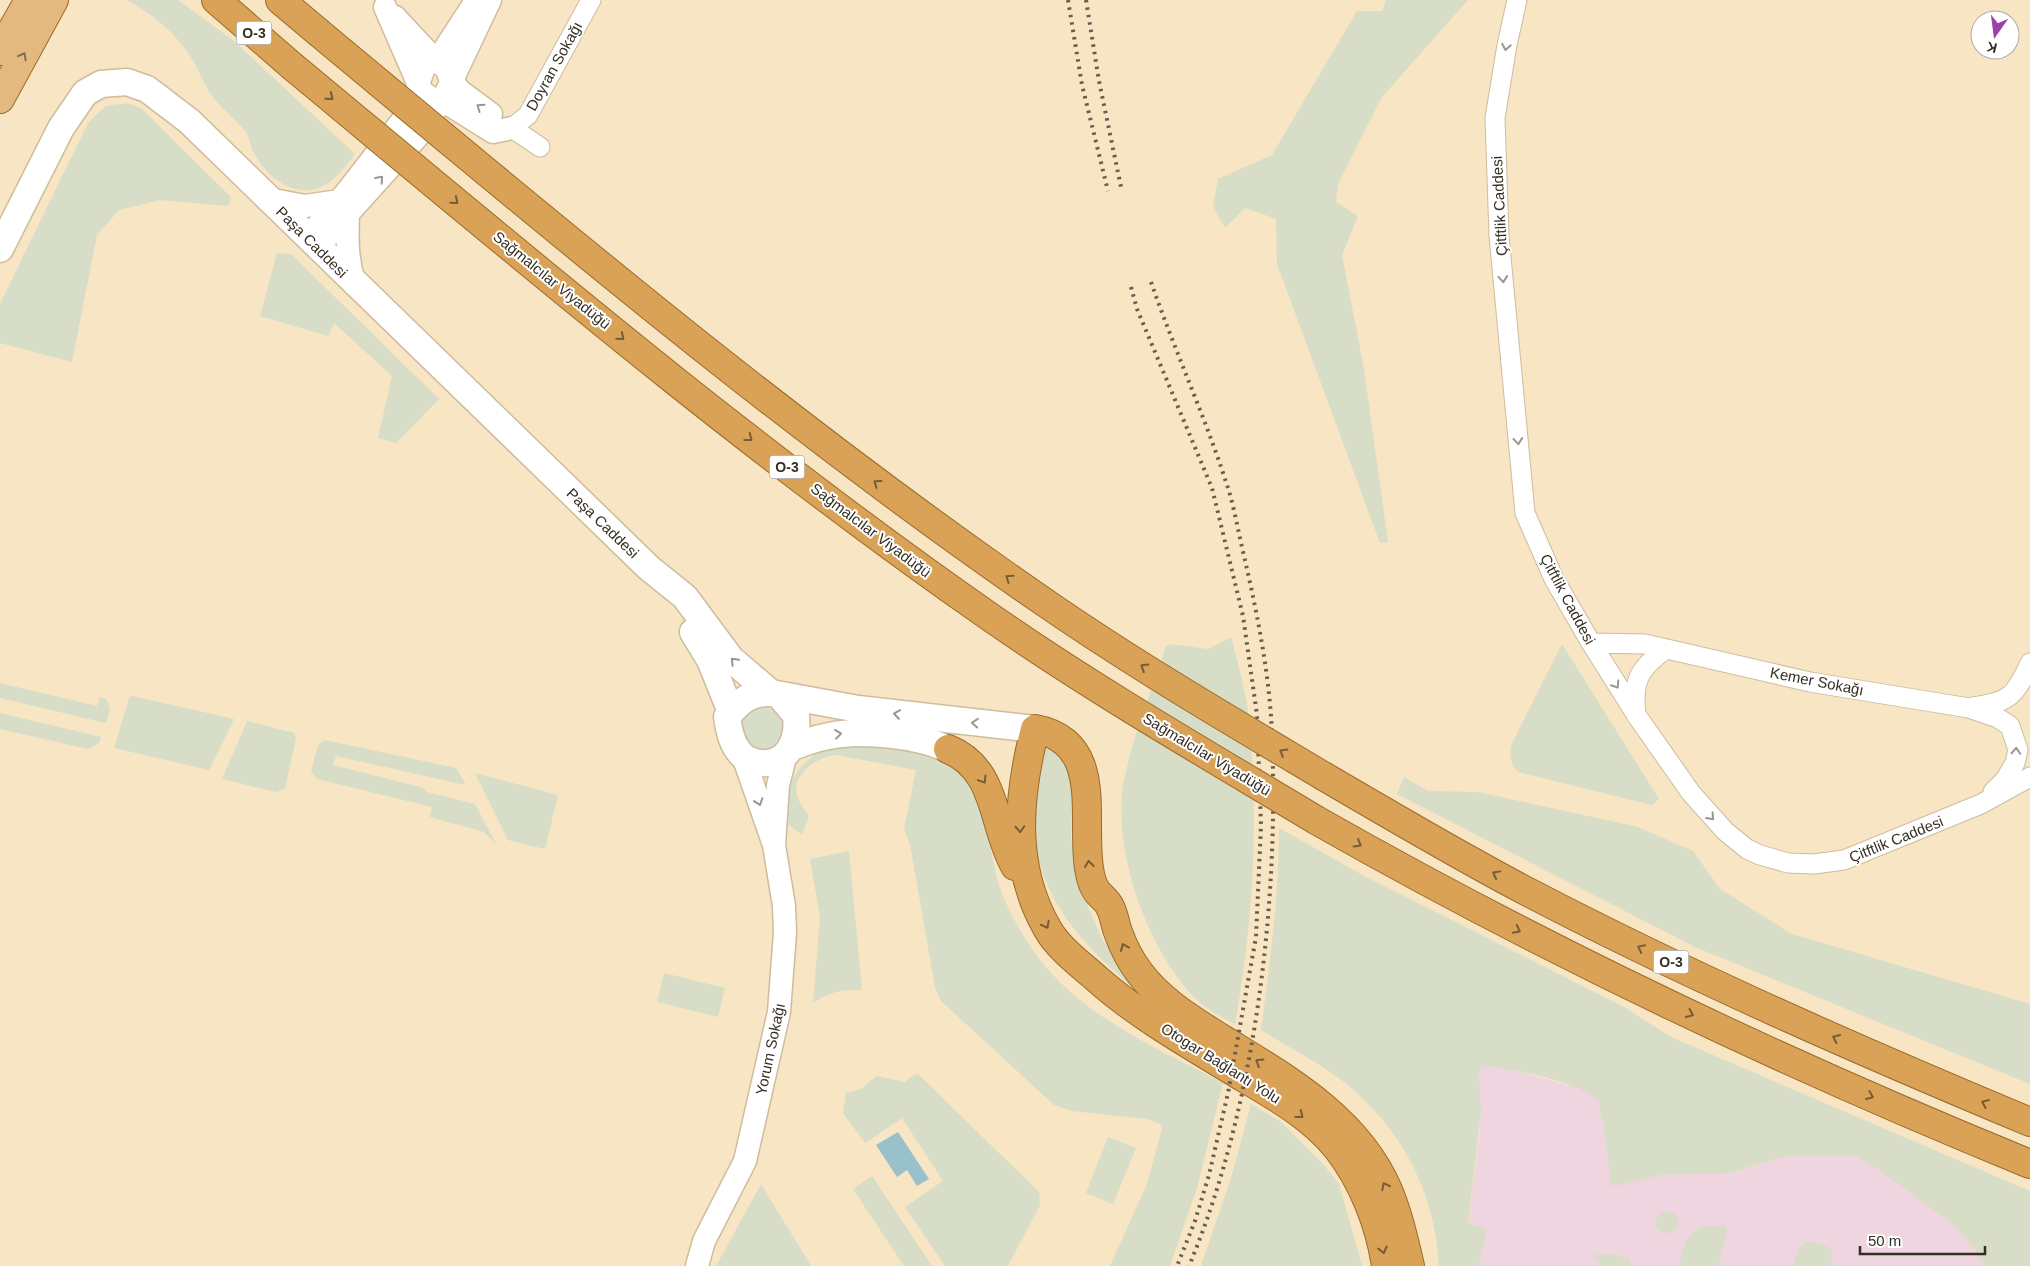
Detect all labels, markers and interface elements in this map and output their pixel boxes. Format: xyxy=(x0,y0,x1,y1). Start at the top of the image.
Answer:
north arrow xyxy=(1970,10,2020,60)
street label: Doyran Sokağı xyxy=(523,18,585,114)
road number: O-3 xyxy=(236,22,272,44)
text: K xyxy=(1985,39,1999,57)
one-way arrow xyxy=(1502,43,1512,52)
one-way arrow xyxy=(17,52,27,61)
one-way arrow xyxy=(324,91,333,100)
one-way arrow xyxy=(476,103,485,113)
street label: Çitftlik Caddesi xyxy=(1488,156,1510,256)
one-way arrow xyxy=(375,175,384,184)
one-way arrow xyxy=(449,195,458,204)
street label: Paşa Caddesi xyxy=(273,203,351,281)
street label: Sağmalcılar Viyadüğü xyxy=(490,228,614,332)
one-way arrow xyxy=(1497,275,1508,283)
one-way arrow xyxy=(615,331,625,340)
one-way arrow xyxy=(743,432,752,440)
one-way arrow xyxy=(1512,437,1523,445)
road number: O-3 xyxy=(770,456,804,478)
street label: Sağmalcılar Viyadüğü xyxy=(808,479,934,581)
one-way arrow xyxy=(873,480,883,489)
street label: Paşa Caddesi xyxy=(563,484,643,562)
street label: Çitftlik Caddesi xyxy=(1537,551,1599,647)
one-way arrow xyxy=(1005,575,1015,584)
one-way arrow xyxy=(731,658,740,667)
one-way arrow xyxy=(1141,664,1150,674)
street label: Kemer Sokağı xyxy=(1769,664,1865,698)
one-way arrow xyxy=(1610,679,1619,689)
one-way arrow xyxy=(892,709,900,720)
street label: Sağmalcılar Viyadüğü xyxy=(1140,709,1274,799)
one-way arrow xyxy=(971,718,979,729)
one-way arrow xyxy=(835,729,843,740)
one-way arrow xyxy=(2011,746,2022,754)
one-way arrow xyxy=(1280,748,1289,758)
one-way arrow xyxy=(977,775,987,784)
one-way arrow xyxy=(753,797,763,806)
one-way arrow xyxy=(1705,811,1714,820)
street label: Çitftlik Caddesi xyxy=(1846,812,1946,866)
one-way arrow xyxy=(1015,825,1026,833)
one-way arrow xyxy=(1353,837,1362,847)
one-way arrow xyxy=(1084,860,1095,868)
one-way arrow xyxy=(1492,871,1501,881)
one-way arrow xyxy=(1040,919,1050,928)
one-way arrow xyxy=(1511,924,1520,934)
one-way arrow xyxy=(1120,943,1131,952)
one-way arrow xyxy=(1637,944,1646,954)
road number: O-3 xyxy=(1654,950,1688,974)
street label: Yorum Sokağı xyxy=(752,1001,788,1097)
one-way arrow xyxy=(1685,1008,1694,1018)
street label: Otogar Bağlantı Yolu xyxy=(1158,1019,1284,1107)
one-way arrow xyxy=(1832,1034,1841,1045)
one-way arrow xyxy=(1256,1058,1265,1068)
one-way arrow xyxy=(1865,1090,1874,1100)
one-way arrow xyxy=(1981,1099,1990,1110)
one-way arrow xyxy=(1294,1109,1304,1118)
one-way arrow xyxy=(1381,1182,1392,1191)
scale bar xyxy=(1860,1224,1985,1256)
text: 50 m xyxy=(1868,1232,1901,1249)
one-way arrow xyxy=(1377,1246,1388,1255)

